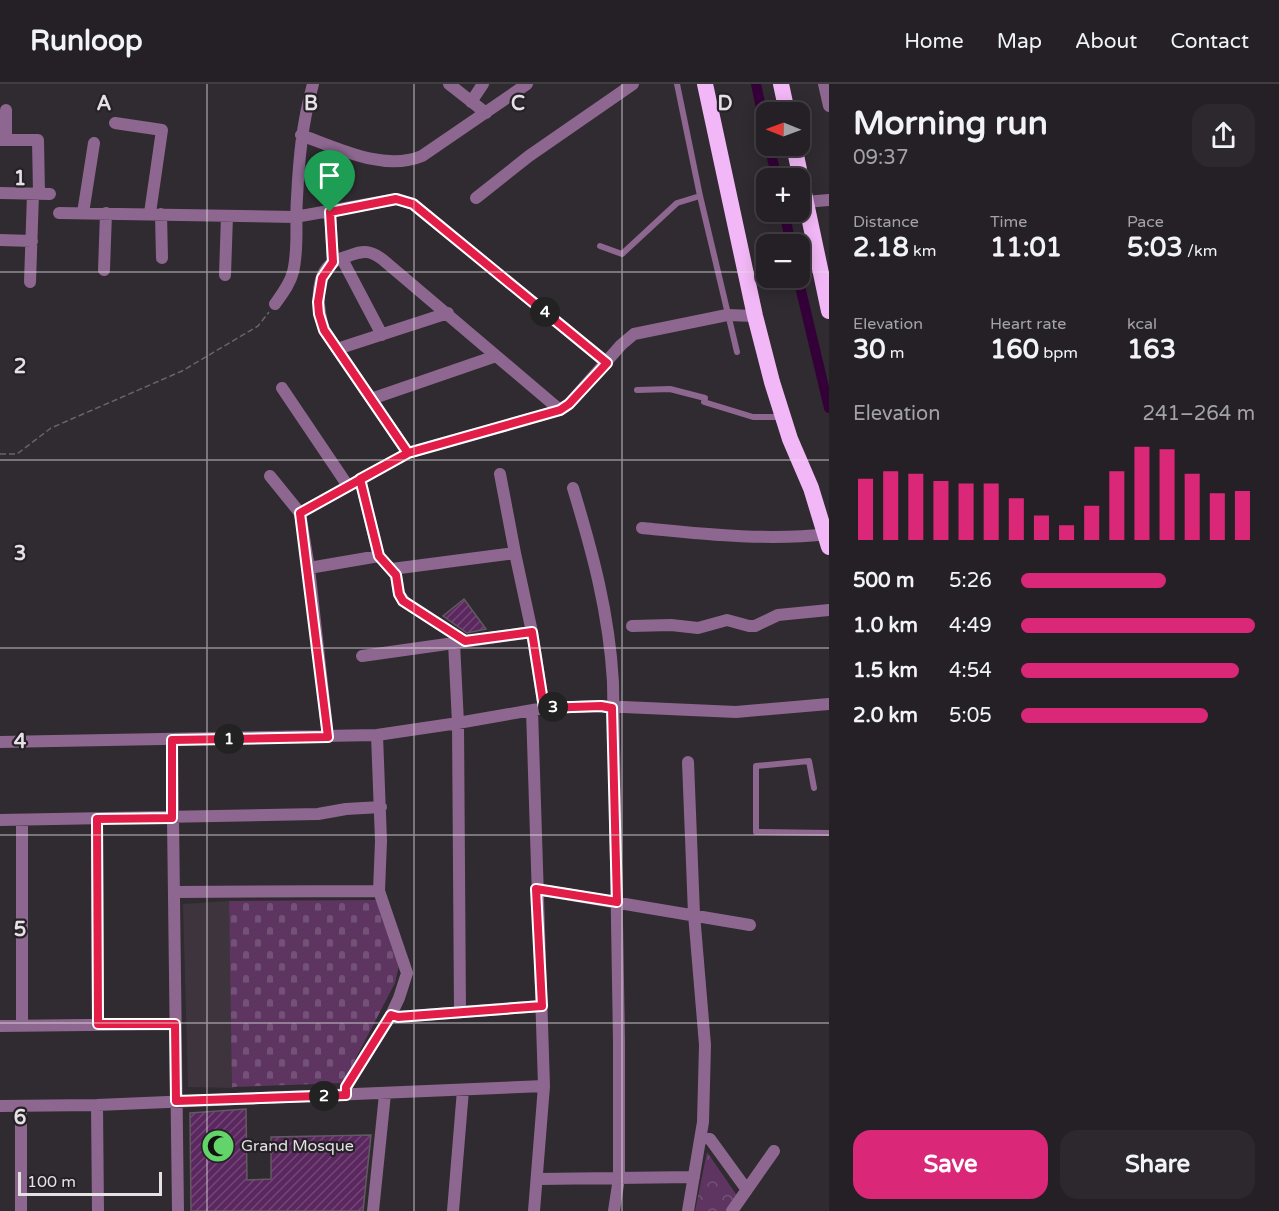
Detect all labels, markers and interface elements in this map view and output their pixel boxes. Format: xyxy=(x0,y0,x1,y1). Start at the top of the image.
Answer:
text: Runloop xyxy=(30,24,143,58)
text: Home xyxy=(904,29,964,54)
text: Map xyxy=(997,29,1042,54)
text: About xyxy=(1075,29,1137,54)
text: Contact xyxy=(1170,29,1249,54)
text: A xyxy=(97,92,112,116)
text: B xyxy=(304,92,318,116)
text: C xyxy=(511,92,525,116)
text: D xyxy=(717,92,733,116)
north arrow xyxy=(756,102,810,156)
map controls xyxy=(756,102,810,288)
text: Morning run xyxy=(853,104,1048,143)
button: share xyxy=(1192,104,1255,167)
text: 09:37 xyxy=(853,146,908,170)
pin xyxy=(304,150,355,212)
icon: arrive xyxy=(313,159,346,192)
text: 1 xyxy=(14,167,26,191)
button: + xyxy=(756,168,810,222)
text: Distance xyxy=(853,212,919,232)
text: Time xyxy=(990,212,1027,232)
text: Pace xyxy=(1127,212,1164,232)
text: 2.18 xyxy=(853,232,909,263)
text: 11:01 xyxy=(990,232,1062,263)
text: 5:03 xyxy=(1127,232,1183,263)
button: − xyxy=(756,234,810,288)
text: km xyxy=(909,241,936,261)
text: /km xyxy=(1183,241,1217,261)
pin: 4 xyxy=(530,297,560,327)
text: 4 xyxy=(540,302,550,322)
text: Elevation xyxy=(853,314,923,334)
text: Heart rate xyxy=(990,314,1066,334)
text: kcal xyxy=(1127,314,1157,334)
text: 30 xyxy=(853,334,886,365)
text: 160 xyxy=(990,334,1039,365)
text: 163 xyxy=(1127,334,1176,365)
text: m xyxy=(886,343,905,363)
text: bpm xyxy=(1039,343,1078,363)
text: 2 xyxy=(14,355,26,379)
text: Elevation xyxy=(853,402,940,426)
text: 241–264 m xyxy=(1142,402,1255,426)
text: 3 xyxy=(14,542,26,566)
text: 500 m xyxy=(853,569,914,593)
text: 5:26 xyxy=(949,569,992,593)
text: 1.0 km xyxy=(853,614,918,638)
text: 4:49 xyxy=(949,614,992,638)
text: 1.5 km xyxy=(853,659,918,683)
text: 4:54 xyxy=(949,659,992,683)
pin: 3 xyxy=(538,692,568,722)
text: 3 xyxy=(548,697,558,717)
text: 2.0 km xyxy=(853,704,918,728)
text: 5:05 xyxy=(949,704,992,728)
pin: 1 xyxy=(214,724,244,754)
text: 1 xyxy=(224,729,234,749)
text: 4 xyxy=(14,730,27,754)
text: 5 xyxy=(14,918,26,942)
pin: 2 xyxy=(309,1081,339,1111)
text: 2 xyxy=(319,1086,329,1106)
text: 6 xyxy=(14,1106,26,1130)
mosque icon: Grand Mosque xyxy=(200,1128,236,1164)
button: Save xyxy=(853,1130,1048,1199)
button: Share xyxy=(1060,1130,1255,1199)
place label: Grand Mosque xyxy=(241,1136,354,1156)
scale bar xyxy=(18,1169,162,1196)
text: 100 m xyxy=(27,1172,76,1192)

